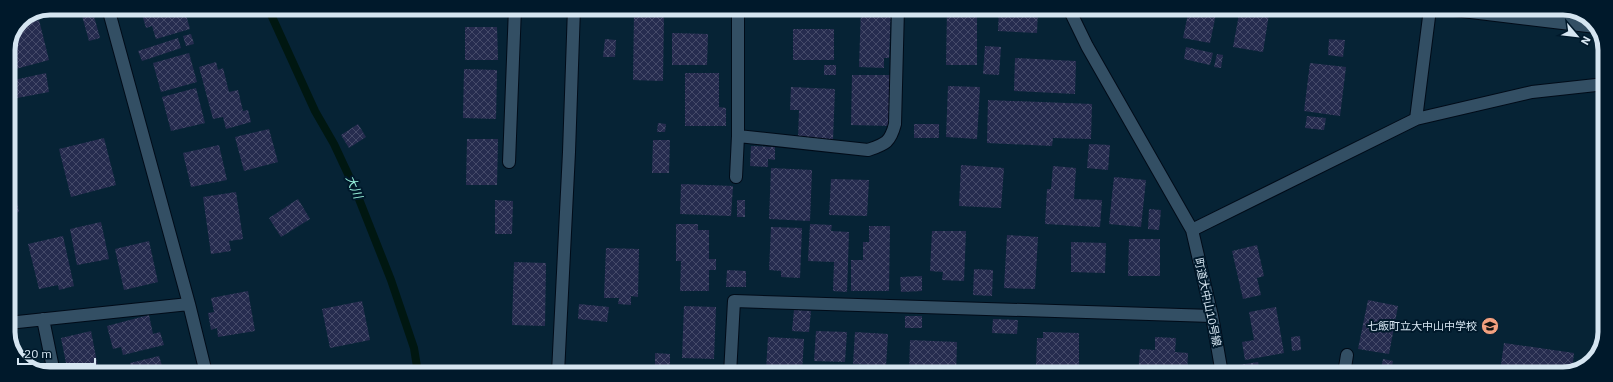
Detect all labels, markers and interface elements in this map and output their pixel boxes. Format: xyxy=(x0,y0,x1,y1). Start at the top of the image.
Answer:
north arrow xyxy=(1557,16,1597,56)
text: N xyxy=(1578,34,1594,48)
water label: 大川 xyxy=(343,173,367,203)
street label: 町道大中山10号線 xyxy=(1192,256,1224,348)
school or university icon: 七飯町立大中山中学校 xyxy=(1480,316,1500,336)
place label: 七飯町立大中山中学校 xyxy=(1367,319,1477,333)
scale bar xyxy=(18,340,95,366)
text: 20 m xyxy=(24,346,52,361)

